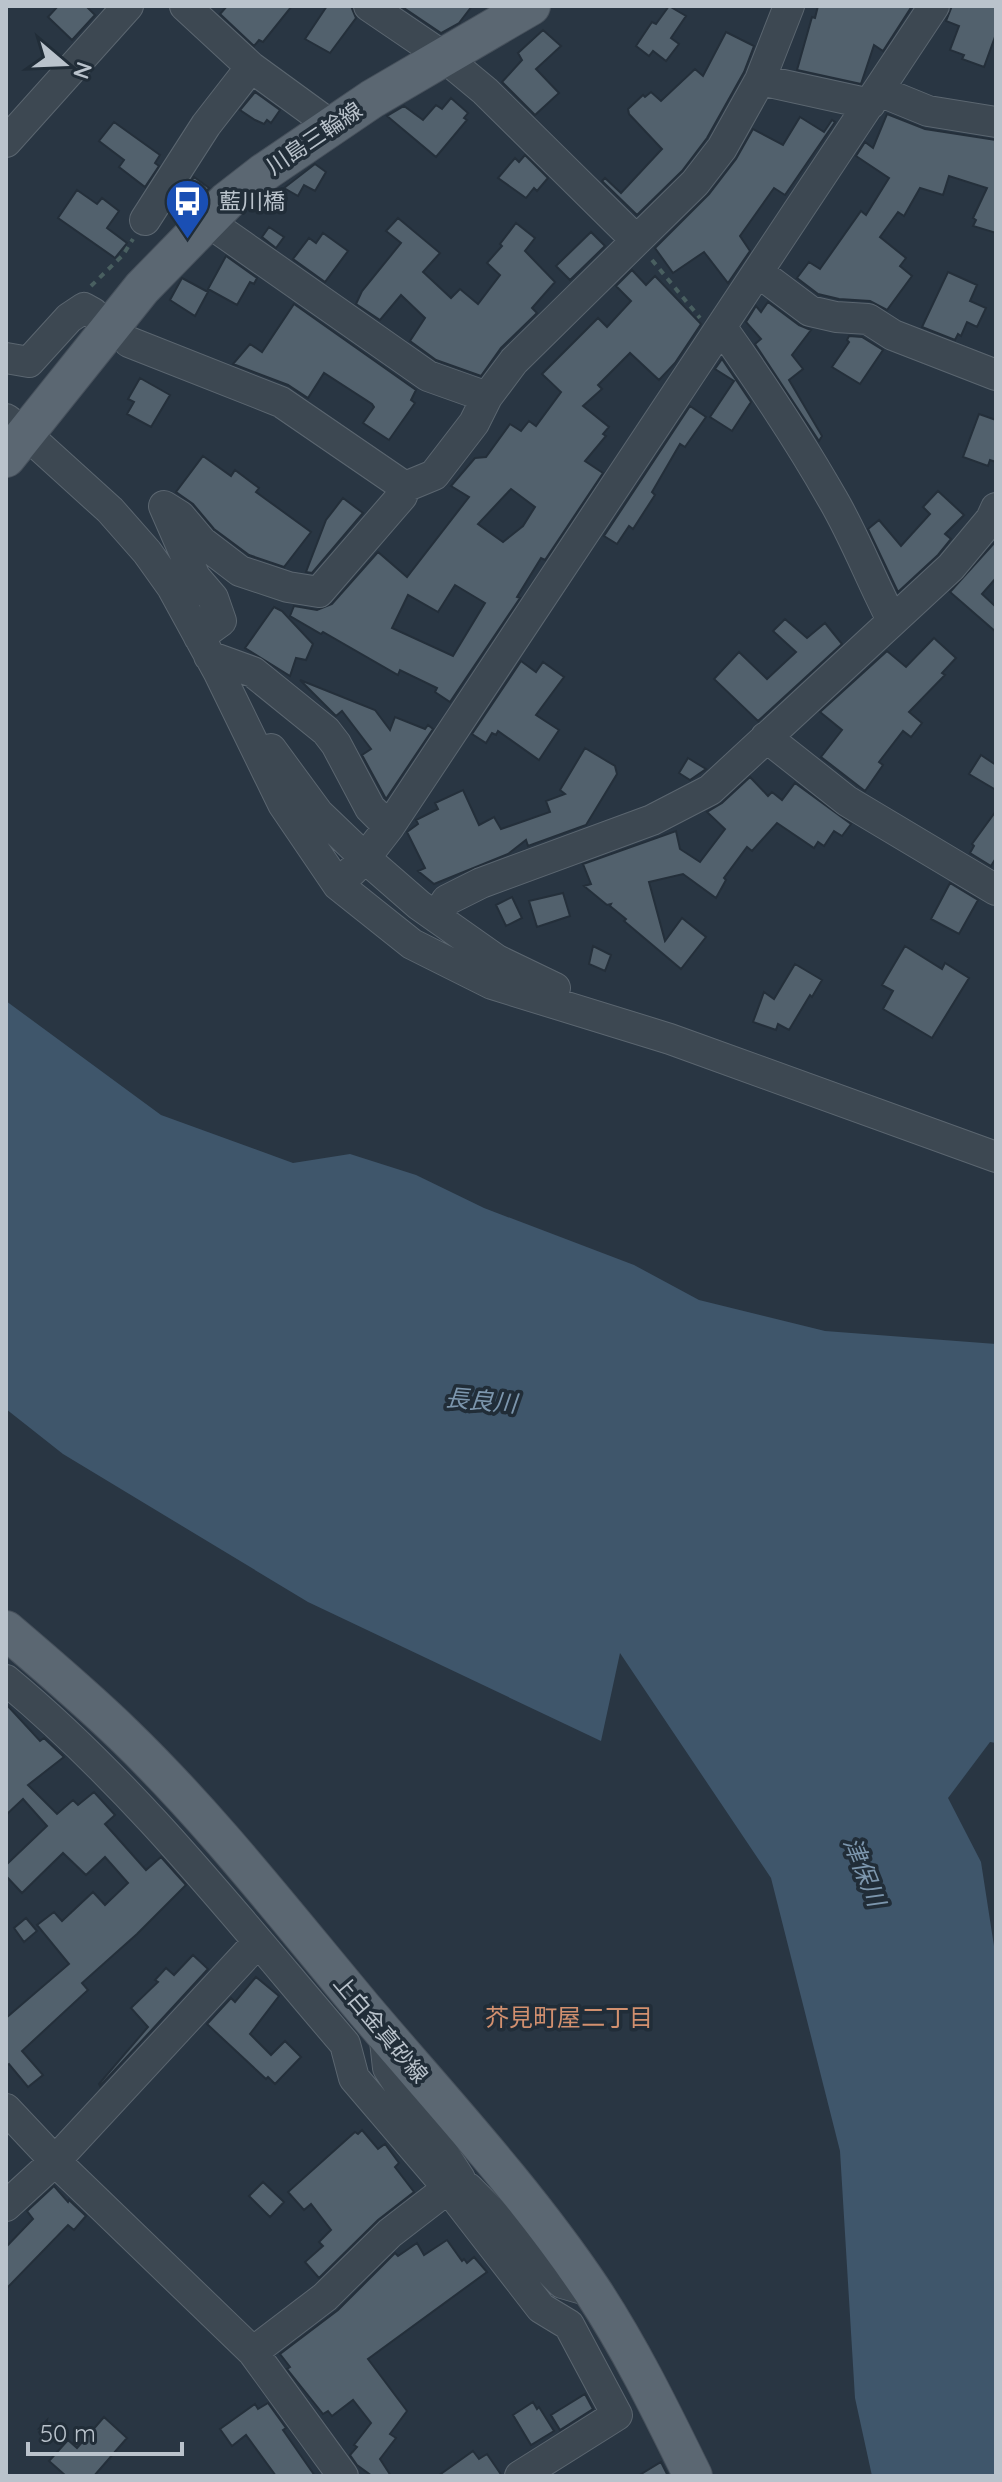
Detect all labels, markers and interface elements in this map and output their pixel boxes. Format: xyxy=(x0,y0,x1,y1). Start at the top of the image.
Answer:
north arrow xyxy=(24,24,104,104)
text: N xyxy=(67,58,99,83)
street label: 川島三輪線 xyxy=(261,96,367,180)
bus stop icon: 藍川橋 xyxy=(164,177,212,240)
place label: 藍川橋 xyxy=(219,187,285,215)
water label: 長良川 xyxy=(444,1382,521,1418)
water label: 津保川 xyxy=(838,1833,893,1913)
street label: 上白金真砂線 xyxy=(328,1969,434,2089)
district label: 芥見町屋二丁目 xyxy=(485,2002,653,2032)
scale bar xyxy=(28,2406,182,2456)
text: 50 m xyxy=(40,2418,96,2448)

